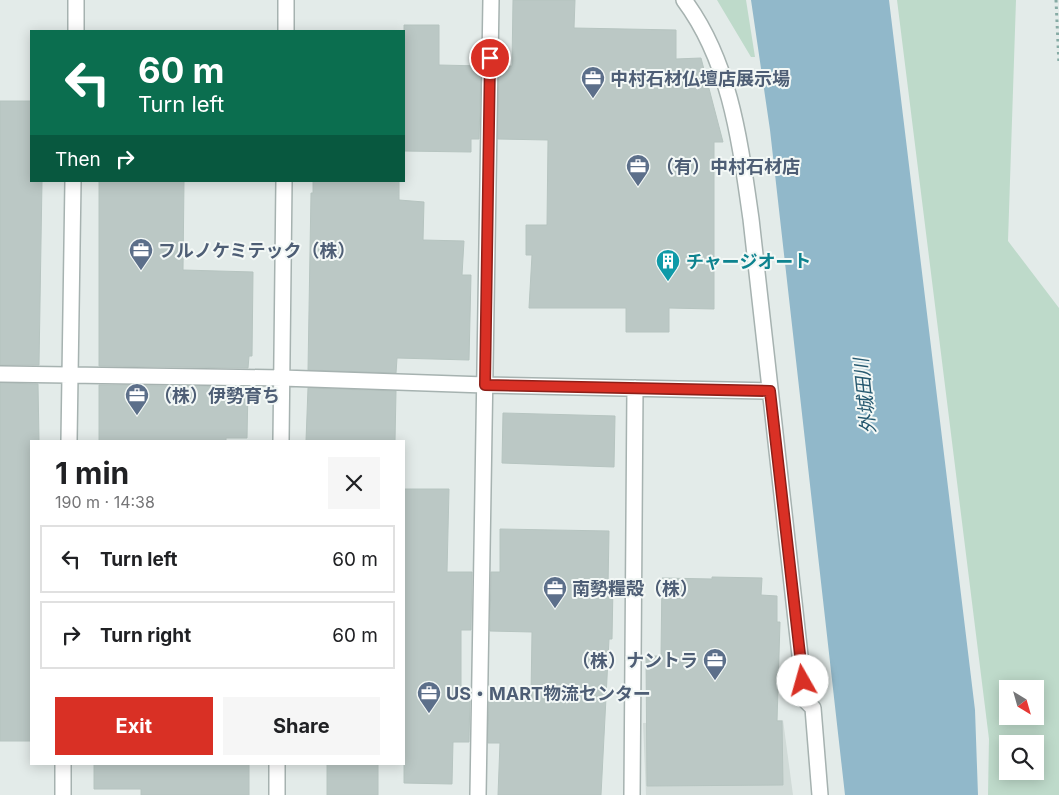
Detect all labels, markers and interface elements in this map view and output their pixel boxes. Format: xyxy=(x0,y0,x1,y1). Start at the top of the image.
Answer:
pin xyxy=(469,37,511,79)
icon: arrive xyxy=(476,44,504,72)
text: 60 m xyxy=(138,49,225,91)
icon: left xyxy=(55,50,120,115)
office icon: 中村石材仏壇店展示場 xyxy=(580,65,606,99)
place label: 中村石材仏壇店展示場 xyxy=(610,68,790,89)
text: Turn left xyxy=(138,91,224,117)
icon: right xyxy=(111,145,139,173)
text: Then xyxy=(55,148,101,171)
office icon: （有）中村石材店 xyxy=(625,153,651,187)
place label: （有）中村石材店 xyxy=(656,156,800,177)
office icon: フルノケミテック（株） xyxy=(128,237,154,271)
place label: フルノケミテック（株） xyxy=(158,240,355,261)
building icon: チャージオート xyxy=(655,248,681,282)
place label: チャージオート xyxy=(686,251,811,272)
water label: 外城田川 xyxy=(849,355,880,435)
office icon: （株）伊勢育ち xyxy=(124,382,150,416)
place label: （株）伊勢育ち xyxy=(154,385,280,406)
text: 1 min xyxy=(55,455,129,491)
button: close xyxy=(328,457,380,509)
text: 190 m · 14:38 xyxy=(55,492,155,512)
icon: left xyxy=(57,545,85,573)
text: Turn left xyxy=(100,548,178,571)
text: 60 m xyxy=(332,548,378,571)
office icon: 南勢糧殻（株） xyxy=(542,575,568,609)
place label: 南勢糧殻（株） xyxy=(572,578,698,599)
icon: right xyxy=(57,621,85,649)
text: Turn right xyxy=(100,624,191,647)
text: 60 m xyxy=(332,624,378,647)
office icon: （株）ナントラ xyxy=(702,647,728,681)
place label: （株）ナントラ xyxy=(572,650,698,671)
position arrow xyxy=(776,654,828,706)
office icon: US・MART物流センター xyxy=(416,680,442,714)
north arrow xyxy=(999,680,1044,725)
map controls xyxy=(999,680,1044,780)
place label: US・MART物流センター xyxy=(446,683,651,704)
button: Exit xyxy=(55,697,213,755)
button: Share xyxy=(223,697,380,755)
button: search xyxy=(999,735,1044,780)

